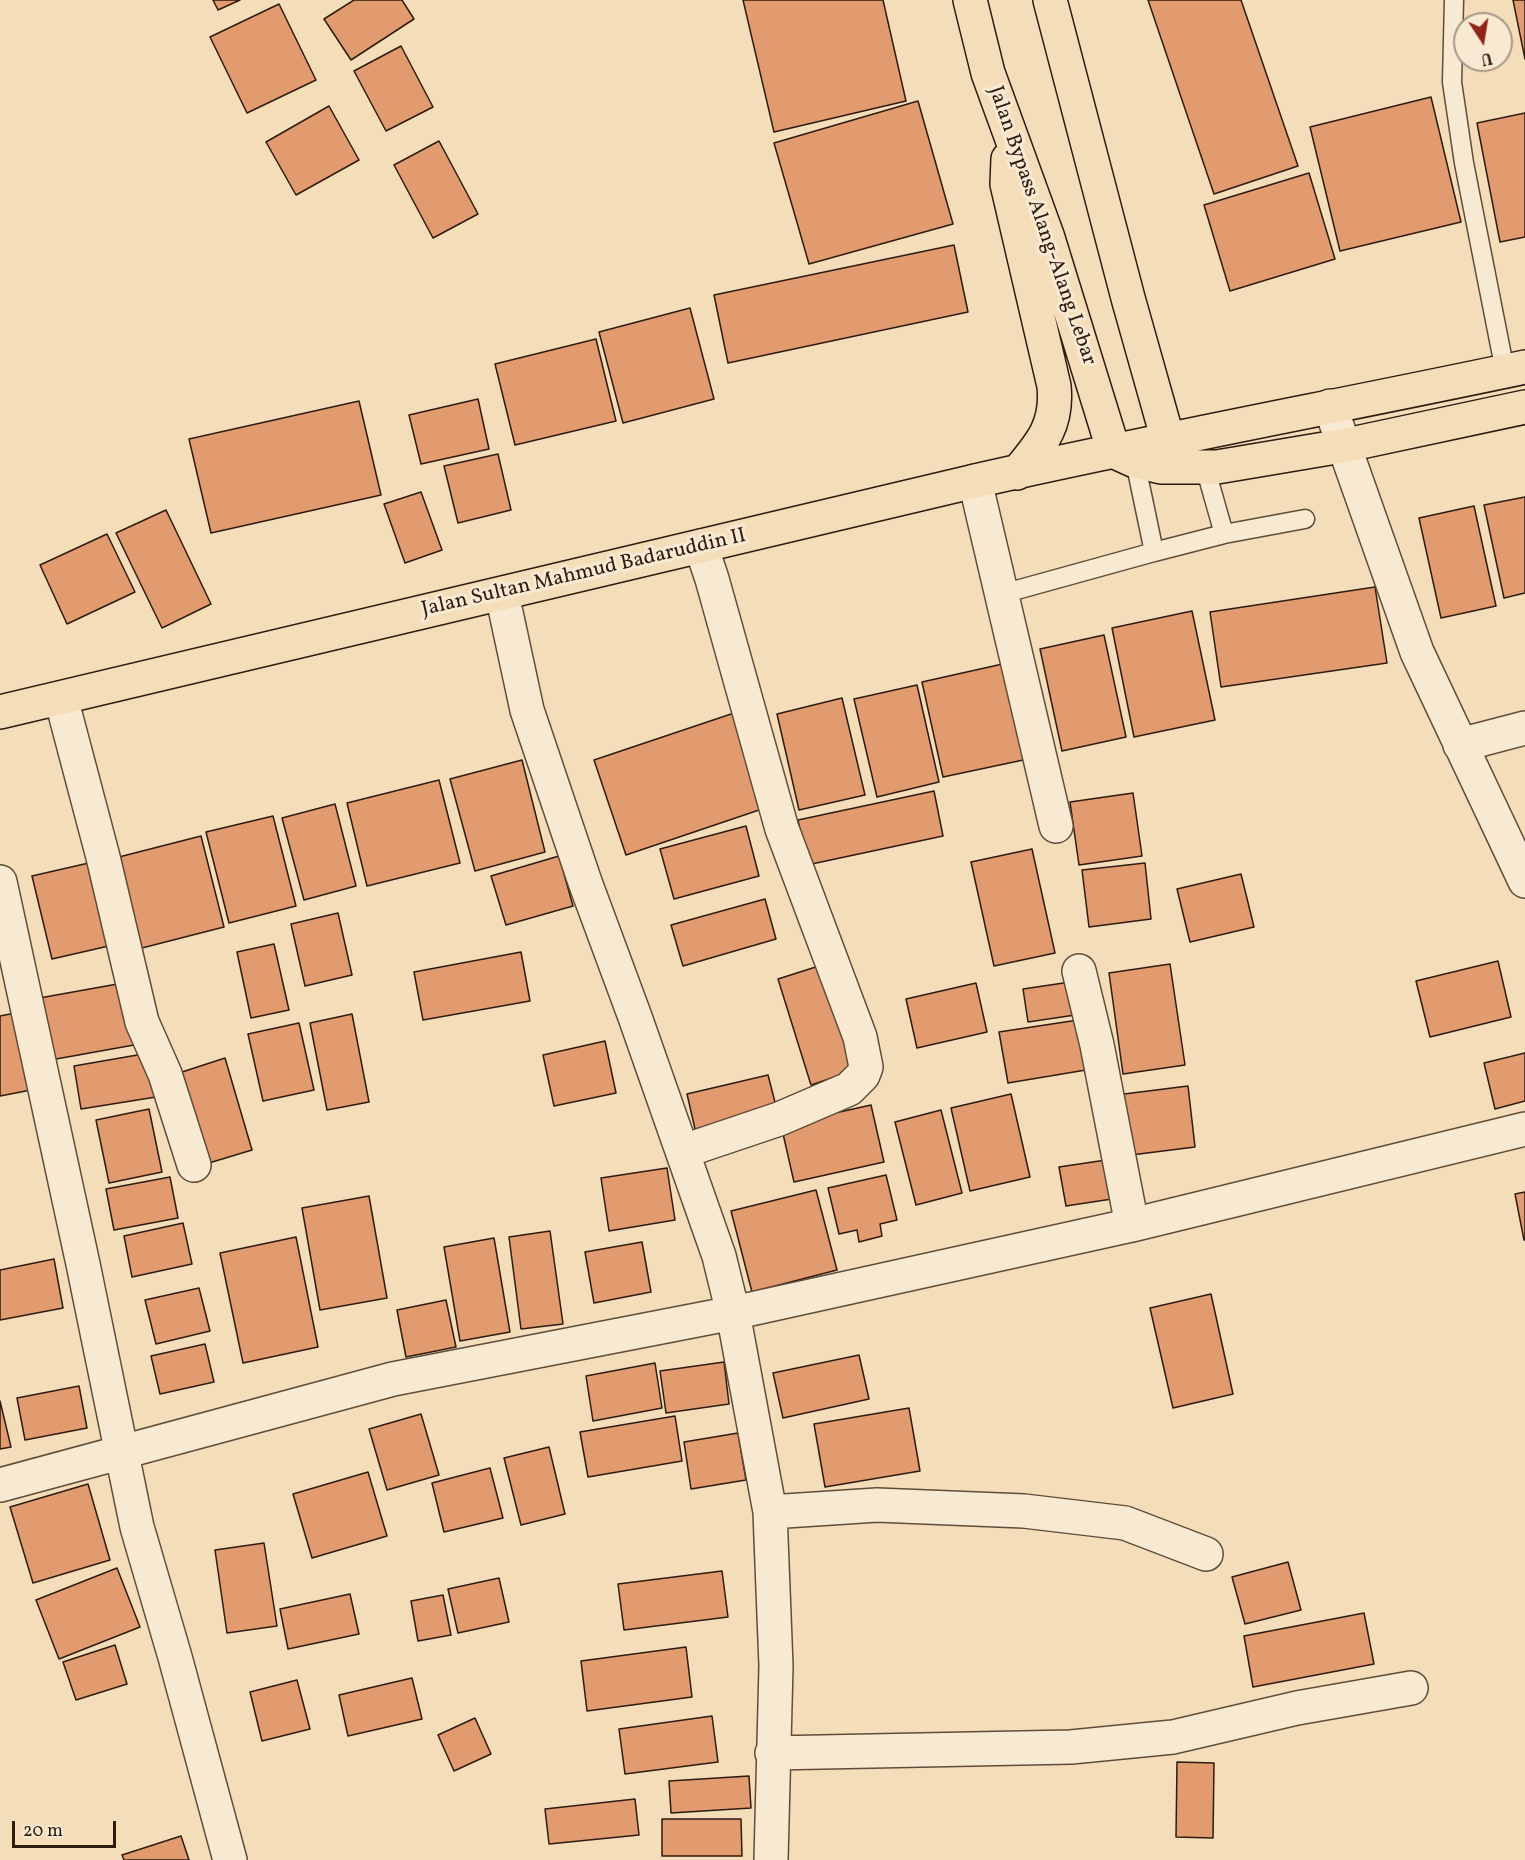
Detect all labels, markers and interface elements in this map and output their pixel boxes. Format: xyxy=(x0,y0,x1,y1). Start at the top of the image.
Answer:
north arrow xyxy=(1453,12,1513,72)
text: U xyxy=(1479,46,1494,70)
street label: Jalan Bypass Alang-Alang Lebar xyxy=(981,83,1101,369)
street label: Jalan Sultan Mahmud Badaruddin II xyxy=(419,524,749,624)
scale bar xyxy=(15,1809,118,1847)
text: 20 m xyxy=(23,1819,63,1844)

